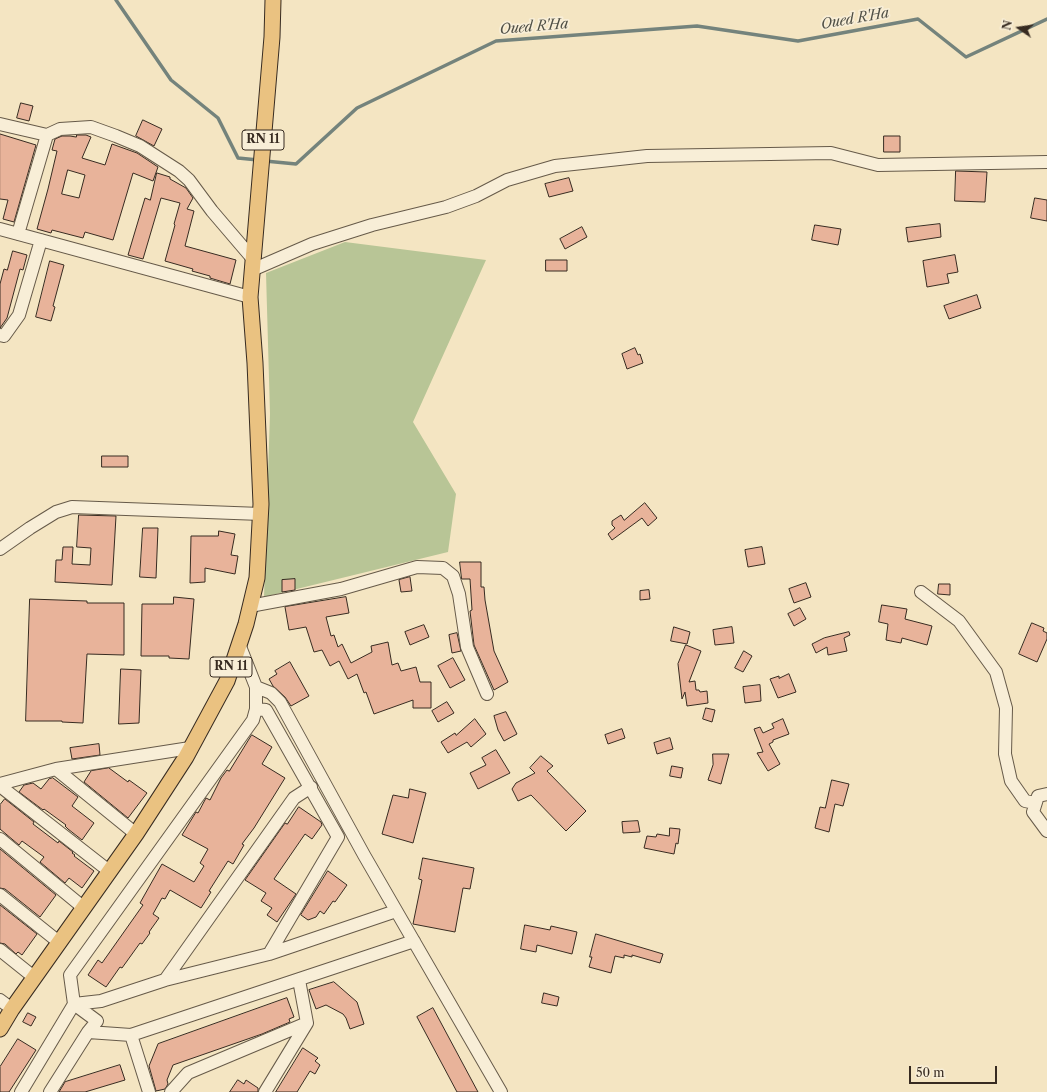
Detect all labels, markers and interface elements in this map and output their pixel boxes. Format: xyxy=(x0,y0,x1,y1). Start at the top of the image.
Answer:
water label: Oued R'Ha xyxy=(820,5,890,33)
north arrow xyxy=(999,8,1039,48)
water label: Oued R'Ha xyxy=(499,16,569,38)
text: N xyxy=(999,19,1015,32)
road number: RN 11 xyxy=(242,130,284,150)
road number: RN 11 xyxy=(210,657,252,677)
scale bar xyxy=(911,1058,999,1084)
text: 50 m xyxy=(916,1065,945,1080)

